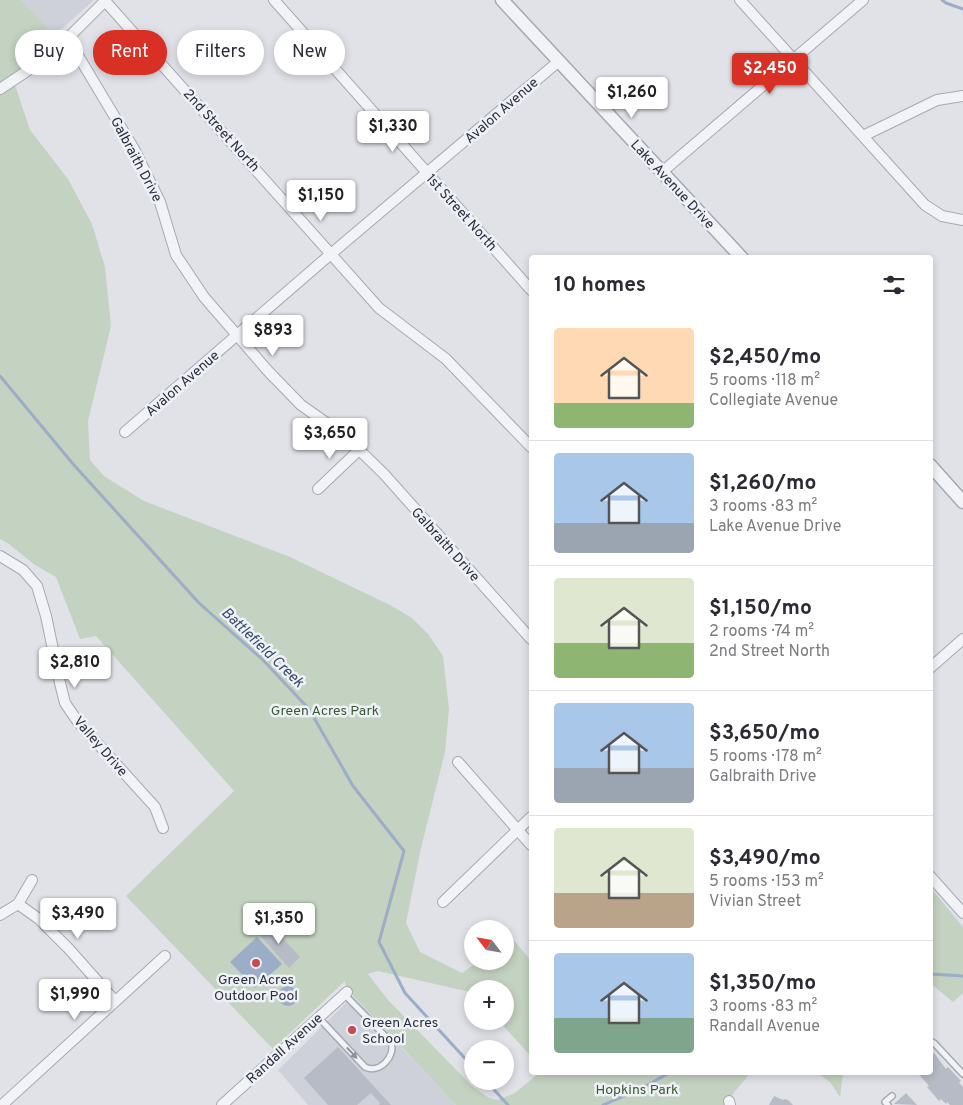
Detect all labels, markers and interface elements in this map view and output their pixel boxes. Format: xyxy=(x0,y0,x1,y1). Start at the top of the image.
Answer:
chip: Buy xyxy=(15,30,83,75)
chip: Rent xyxy=(93,30,167,75)
chip: Filters xyxy=(177,30,264,75)
chip: New xyxy=(274,30,345,75)
pin: $2,450 xyxy=(729,52,811,95)
text: $2,450 xyxy=(743,59,797,79)
street label: Avalon Avenue xyxy=(462,75,542,148)
pin: $1,260 xyxy=(591,76,673,119)
text: $1,260 xyxy=(607,83,657,103)
street label: 2nd Street North xyxy=(179,86,263,176)
pin: $1,330 xyxy=(352,110,434,153)
street label: Galbraith Drive xyxy=(106,114,165,205)
text: $1,330 xyxy=(368,117,418,137)
street label: Lake Avenue Drive xyxy=(626,137,718,233)
street label: 1st Street North xyxy=(422,171,500,255)
pin: $1,150 xyxy=(280,180,362,222)
text: $1,150 xyxy=(298,186,344,206)
icon: filters xyxy=(880,271,908,299)
text: 10 homes xyxy=(554,272,646,299)
pin: $893 xyxy=(243,314,303,357)
text: $893 xyxy=(253,321,293,341)
text: $2,450/mo xyxy=(709,344,821,371)
street label: Avalon Avenue xyxy=(143,348,223,421)
icon: home xyxy=(594,348,654,408)
text: 5 rooms · 118 m² xyxy=(709,371,820,391)
text: Collegiate Avenue xyxy=(709,391,838,411)
pin: $3,650 xyxy=(289,418,371,460)
text: $3,650 xyxy=(304,424,356,444)
text: $1,260/mo xyxy=(709,470,816,497)
icon: home xyxy=(594,473,654,533)
text: 3 rooms · 83 m² xyxy=(709,497,817,517)
street label: Galbraith Drive xyxy=(407,504,483,586)
text: Lake Avenue Drive xyxy=(709,517,841,537)
text: $1,150/mo xyxy=(709,595,812,622)
icon: home xyxy=(594,598,654,658)
water label: Battlefield Creek xyxy=(217,604,308,693)
text: 2 rooms · 74 m² xyxy=(709,622,814,642)
text: 2nd Street North xyxy=(709,642,830,662)
pin: $2,810 xyxy=(34,646,116,689)
text: $2,810 xyxy=(50,653,100,673)
park label: Green Acres Park xyxy=(271,703,379,720)
street label: Valley Drive xyxy=(69,713,131,780)
text: $3,650/mo xyxy=(709,720,820,747)
icon: home xyxy=(594,723,654,783)
text: 5 rooms · 178 m² xyxy=(709,747,822,767)
text: Galbraith Drive xyxy=(709,767,816,787)
text: $3,490/mo xyxy=(709,845,821,872)
icon: home xyxy=(594,848,654,908)
text: 5 rooms · 153 m² xyxy=(709,872,824,892)
text: Vivian Street xyxy=(709,892,801,912)
pin: $3,490 xyxy=(37,898,119,940)
pin: $1,350 xyxy=(238,902,320,945)
text: $3,490 xyxy=(51,904,105,924)
text: $1,350 xyxy=(254,909,304,929)
north arrow xyxy=(464,920,514,970)
map controls xyxy=(464,920,514,1090)
marker: Green Acres Outdoor Pool xyxy=(250,957,262,969)
text: $1,350/mo xyxy=(709,970,816,997)
place label: Green Acres Outdoor Pool xyxy=(214,972,298,1005)
icon: home xyxy=(594,973,654,1033)
pin: $1,990 xyxy=(34,978,116,1021)
button: + xyxy=(464,980,514,1030)
text: $1,990 xyxy=(50,985,100,1005)
text: 3 rooms · 83 m² xyxy=(709,997,817,1017)
street label: Randall Avenue xyxy=(243,1010,327,1088)
place label: Green Acres School xyxy=(362,1015,438,1048)
text: Randall Avenue xyxy=(709,1017,820,1037)
marker: Green Acres School xyxy=(346,1024,358,1036)
button: − xyxy=(464,1040,514,1090)
one-way arrow xyxy=(346,1047,357,1060)
park label: Hopkins Park xyxy=(595,1082,679,1099)

